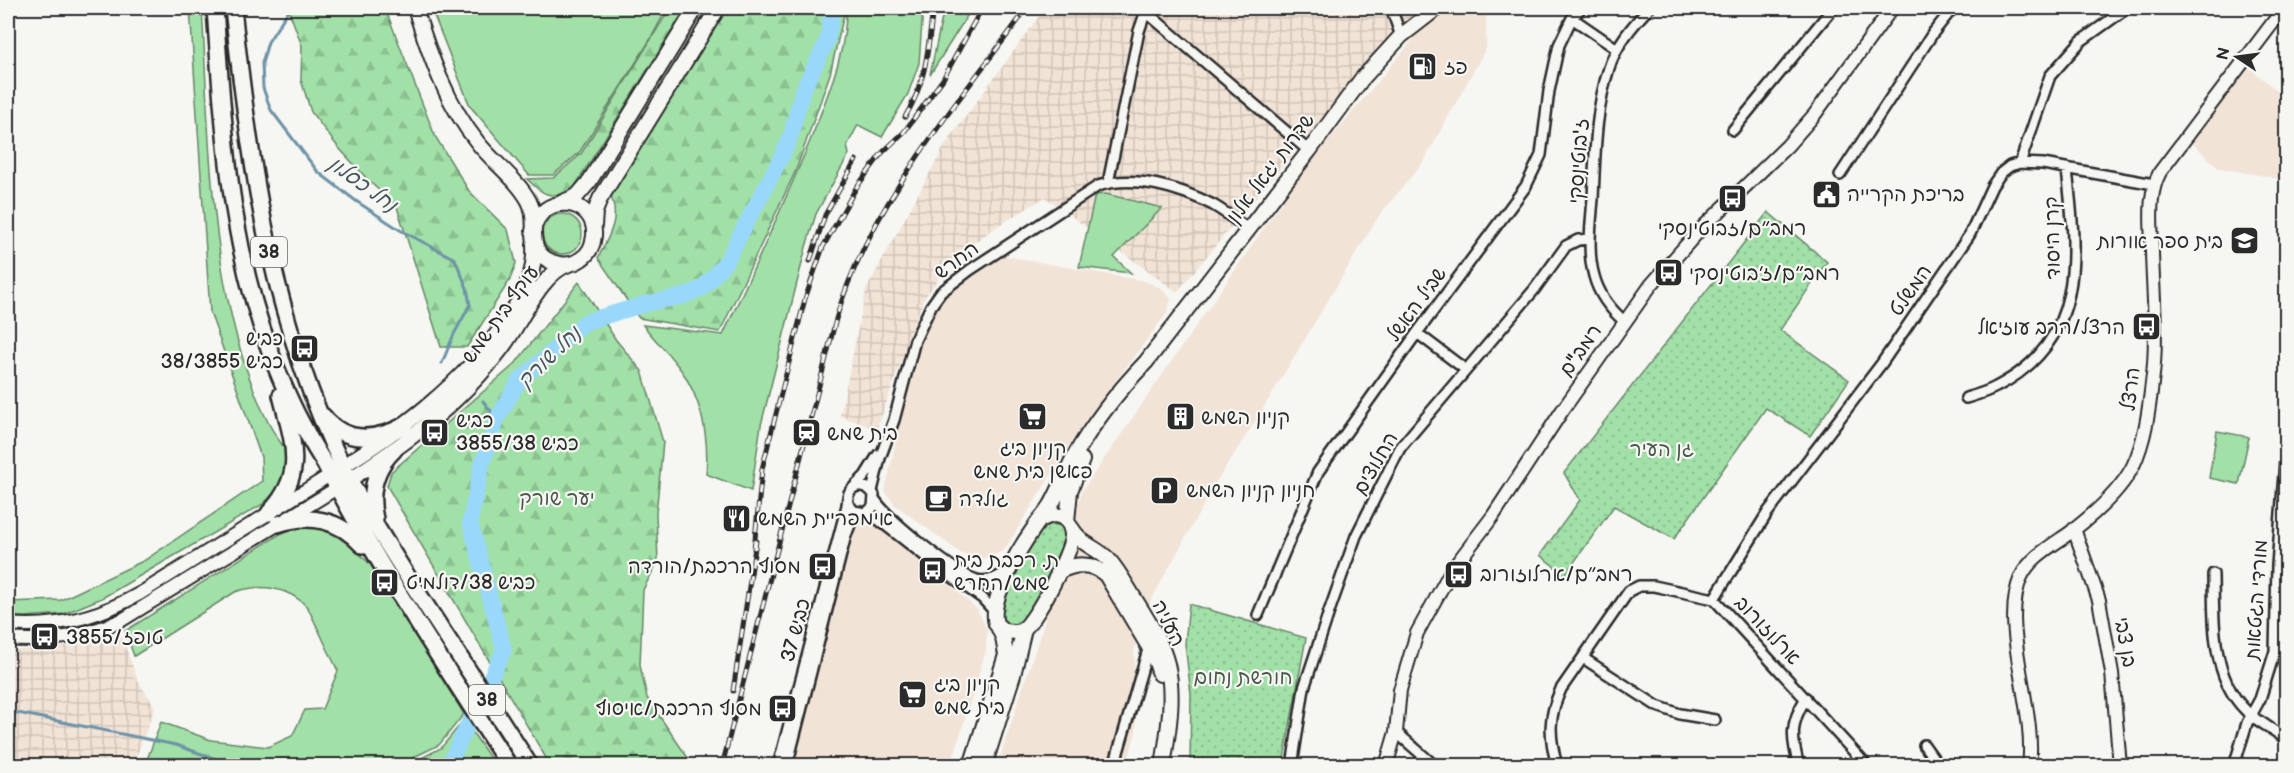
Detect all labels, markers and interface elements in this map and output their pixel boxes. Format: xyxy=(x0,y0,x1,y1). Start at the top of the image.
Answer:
north arrow xyxy=(2207,27,2267,87)
text: N xyxy=(2213,46,2234,62)
fuel station icon: פז xyxy=(1407,51,1439,83)
place label: פז xyxy=(1444,56,1468,80)
street label: שדרות יגאל אלון xyxy=(1222,109,1320,228)
street label: ז'בוטינסקי xyxy=(1564,117,1594,205)
water label: נחל כסלון xyxy=(324,151,403,219)
public building icon: בריכת הקרייה xyxy=(1810,178,1842,210)
bus stop icon: רמב״ם/זבוטינסקי xyxy=(1716,182,1748,214)
place label: בריכת הקרייה xyxy=(1847,183,1965,207)
street label: קרן היסוד xyxy=(2040,196,2066,280)
place label: רמב״ם/זבוטינסקי xyxy=(1658,217,1806,241)
school or university icon: בית ספר אורות xyxy=(2228,225,2260,257)
place label: בית ספר אורות xyxy=(2096,230,2223,254)
road number: 38 xyxy=(251,237,287,267)
street label: החרש xyxy=(930,237,984,285)
bus stop icon: רמב״ם/ז׳בוטינסקי xyxy=(1652,257,1684,289)
street label: המשלט xyxy=(1884,260,1937,321)
street label: עוקף בית שמש xyxy=(457,261,545,368)
street label: שביל האשל xyxy=(1382,262,1452,347)
place label: רמב״ם/ז׳בוטינסקי xyxy=(1689,262,1840,286)
bus stop icon: הרצל/הרב עוזיאל xyxy=(2130,311,2162,343)
place label: הרצל/הרב עוזיאל xyxy=(1977,316,2125,340)
water label: נחל שורק xyxy=(513,320,587,394)
street label: רמב"ם xyxy=(1554,320,1607,381)
place label: כביש 38/כביש 3855 xyxy=(160,327,283,374)
bus stop icon: כביש 38/כביש 3855 xyxy=(288,333,320,365)
street label: הרצל xyxy=(2116,366,2146,412)
supermarket icon: קניון ביג פאשן בית שמש xyxy=(1017,401,1049,433)
building icon: קניון השמש xyxy=(1164,401,1196,433)
place label: קניון השמש xyxy=(1201,406,1290,430)
place label: כביש 3855/כביש 38 xyxy=(456,409,579,456)
bus stop icon: כביש 3855/כביש 38 xyxy=(419,416,451,448)
station icon: בית שמש xyxy=(790,417,822,449)
place label: בית שמש xyxy=(827,422,898,446)
street label: החלוצים xyxy=(1348,428,1403,499)
place label: קניון ביג פאשן בית שמש xyxy=(973,437,1093,484)
park label: גן העיר xyxy=(1630,438,1694,462)
parking icon: חניון קניון השמש xyxy=(1149,474,1181,506)
place label: חניון קניון השמש xyxy=(1186,479,1315,503)
cafe icon: גולדה xyxy=(922,483,954,515)
park label: יער שורק xyxy=(519,487,595,511)
place label: גולדה xyxy=(959,488,1009,512)
restaurant icon: אימפריית השמש xyxy=(721,502,753,534)
place label: אימפריית השמש xyxy=(758,507,893,531)
street label: מורדי הגטאות xyxy=(2241,539,2273,662)
place label: ת. רכבת בית שמש/החרש xyxy=(953,549,1059,596)
bus stop icon: מסוף הרכבת/הורדה xyxy=(806,550,838,582)
place label: מסוף הרכבת/הורדה xyxy=(628,555,801,579)
bus stop icon: ת. רכבת בית שמש/החרש xyxy=(917,555,949,587)
bus stop icon: רמב״ם/ארלוזורוב xyxy=(1443,558,1475,590)
place label: רמב״ם/ארלוזורוב xyxy=(1480,563,1633,587)
bus stop icon: כביש 38/דולמיט xyxy=(369,566,401,598)
place label: כביש 38/דולמיט xyxy=(406,571,535,595)
street label: ארלוזורוב xyxy=(1729,591,1805,670)
street label: כביש 37 xyxy=(776,596,816,665)
street label: העליה xyxy=(1147,596,1190,651)
street label: בן צבי xyxy=(2109,615,2141,669)
bus stop icon: 3855/טופז xyxy=(29,621,61,653)
place label: 3855/טופז xyxy=(66,626,163,650)
park label: חורשת נחום xyxy=(1193,666,1293,690)
place label: קניון ביג בית שמש xyxy=(934,673,1005,720)
supermarket icon: קניון ביג בית שמש xyxy=(897,679,929,711)
road number: 38 xyxy=(469,685,505,715)
bus stop icon: מסוף הרכבת/איסוף xyxy=(767,692,799,724)
place label: מסוף הרכבת/איסוף xyxy=(596,697,762,721)

